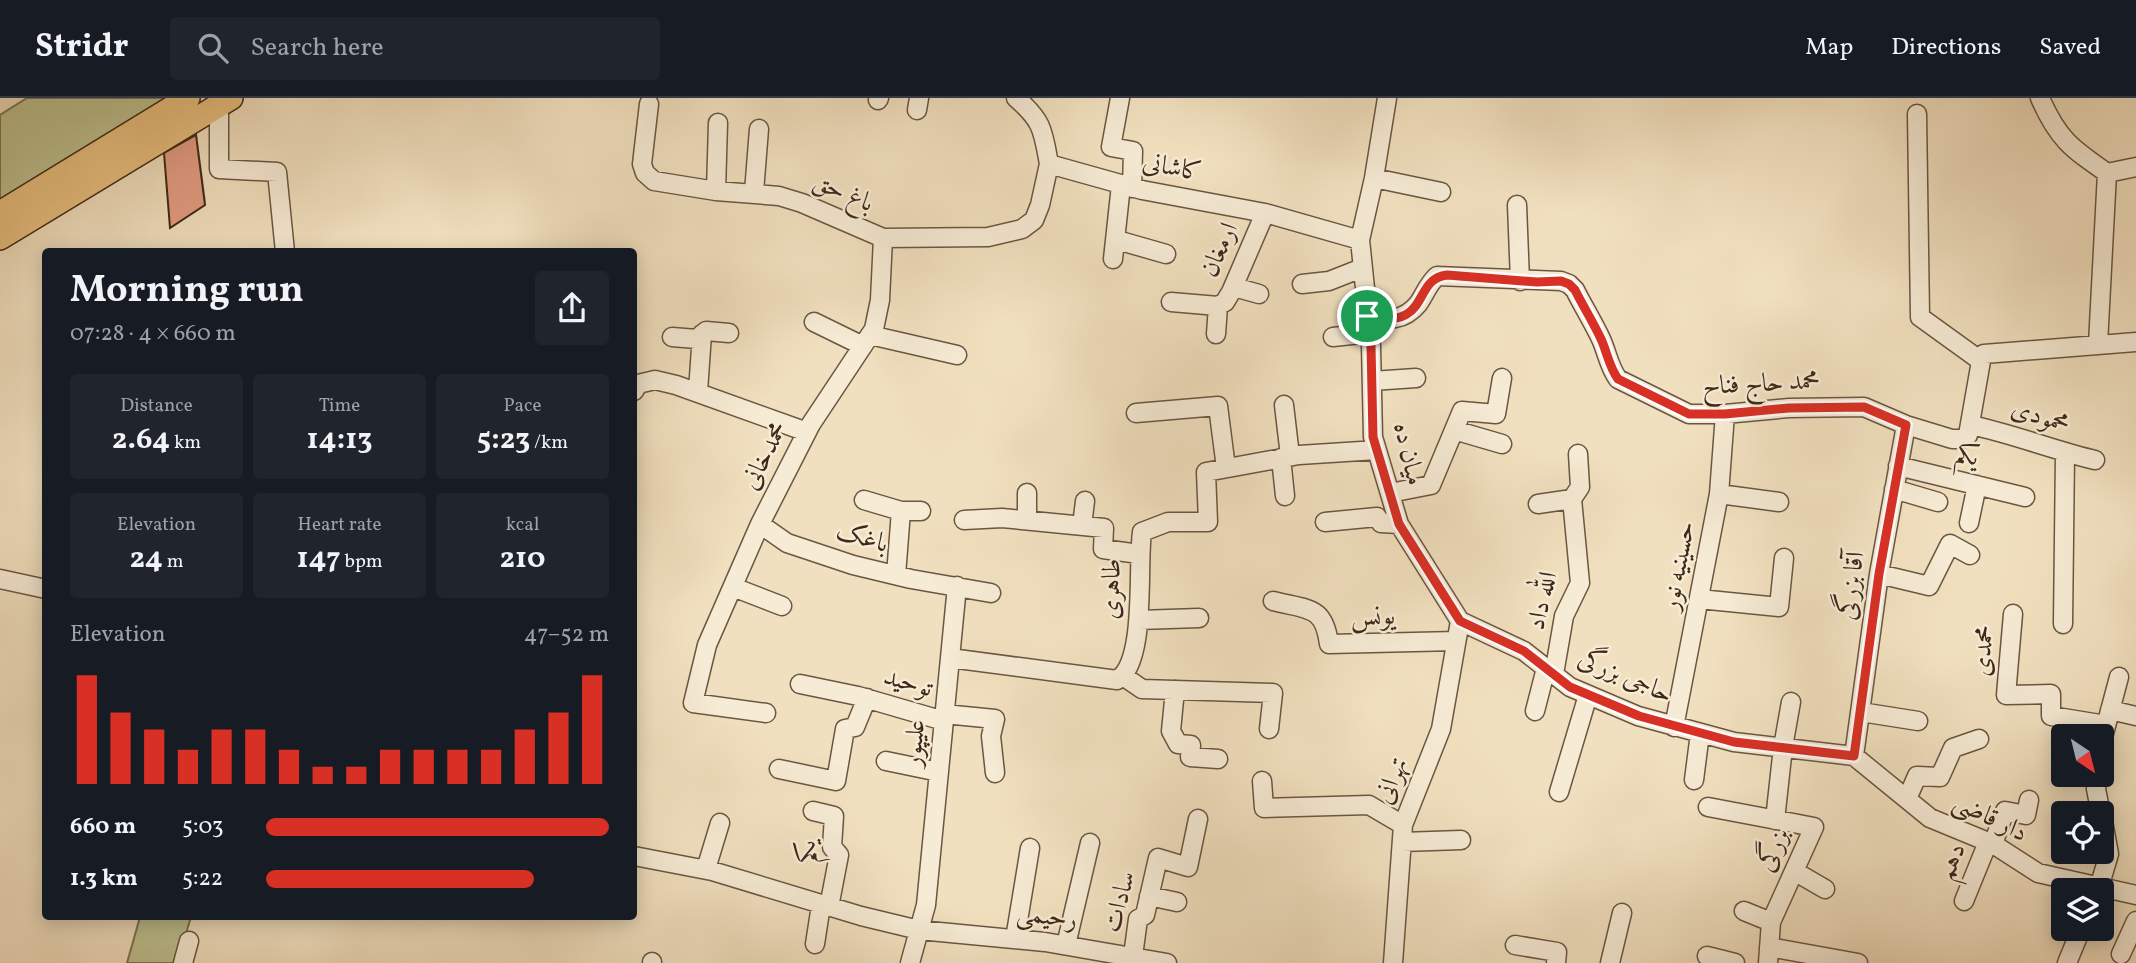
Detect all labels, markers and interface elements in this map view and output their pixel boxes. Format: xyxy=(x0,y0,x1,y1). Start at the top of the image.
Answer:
search box xyxy=(170,17,660,80)
text: Stridr xyxy=(35,25,128,71)
icon: search xyxy=(194,29,232,67)
text: Search here xyxy=(250,30,384,66)
text: Map xyxy=(1805,31,1853,65)
text: Directions xyxy=(1891,31,2001,65)
text: Saved xyxy=(2039,31,2101,65)
street label: کاشانی xyxy=(1139,145,1205,191)
street label: باغ حق xyxy=(806,164,879,224)
street label: ارمغان xyxy=(1192,217,1248,283)
text: Morning run xyxy=(70,265,304,318)
button: share xyxy=(535,271,609,345)
pin xyxy=(1337,286,1397,346)
icon: arrive xyxy=(1348,297,1386,335)
text: 07:28 · 4 × 660 m xyxy=(70,318,236,350)
street label: محمد حاج فناح xyxy=(1701,363,1821,409)
street label: محمودی xyxy=(2006,391,2074,443)
text: Distance xyxy=(120,393,193,419)
text: Time xyxy=(319,393,360,419)
text: Pace xyxy=(503,393,542,419)
street label: محمدخانی xyxy=(733,416,797,496)
text: 2.64 xyxy=(112,419,170,461)
text: 14:13 xyxy=(306,419,373,461)
text: 5:23 xyxy=(477,419,530,461)
street label: میان ده xyxy=(1383,419,1433,489)
text: km xyxy=(170,430,201,456)
text: /km xyxy=(530,430,568,456)
street label: یکم xyxy=(1950,436,1984,482)
text: Elevation xyxy=(117,512,196,538)
text: Heart rate xyxy=(298,512,381,538)
text: kcal xyxy=(506,512,539,538)
street label: باغک xyxy=(832,513,892,563)
street label: حسینیه نور xyxy=(1652,518,1705,617)
text: 24 xyxy=(130,538,163,580)
text: 147 xyxy=(296,538,341,580)
text: 210 xyxy=(499,538,546,580)
street label: آقا بزرگی xyxy=(1826,547,1875,623)
text: m xyxy=(163,549,183,575)
text: bpm xyxy=(341,549,383,575)
street label: طاهری xyxy=(1093,558,1131,620)
street label: الله داد xyxy=(1515,567,1568,634)
street label: یونس xyxy=(1350,599,1398,635)
text: Elevation xyxy=(70,619,166,651)
text: 47–52 m xyxy=(524,619,609,651)
street label: محمدی xyxy=(1964,624,2004,678)
street label: حاجی بزرگی xyxy=(1572,638,1679,713)
street label: توحید xyxy=(879,659,938,707)
street label: علیپور xyxy=(895,718,935,771)
north arrow xyxy=(2051,724,2114,788)
map controls xyxy=(2051,724,2114,941)
street label: تهرانی xyxy=(1366,752,1418,810)
street label: دار قاضی xyxy=(1946,784,2034,852)
button: locate xyxy=(2051,801,2114,864)
text: 660 m xyxy=(70,811,136,843)
text: 5:03 xyxy=(182,811,224,843)
street label: بزرگی xyxy=(1746,821,1800,878)
street label: یکم xyxy=(789,837,832,864)
street label: دهم xyxy=(1928,838,1980,888)
text: 1.3 km xyxy=(70,863,138,895)
text: 5:22 xyxy=(182,863,223,895)
street label: سادات xyxy=(1095,867,1145,937)
button: layers xyxy=(2051,878,2114,941)
street label: رحیمی xyxy=(1015,895,1079,939)

